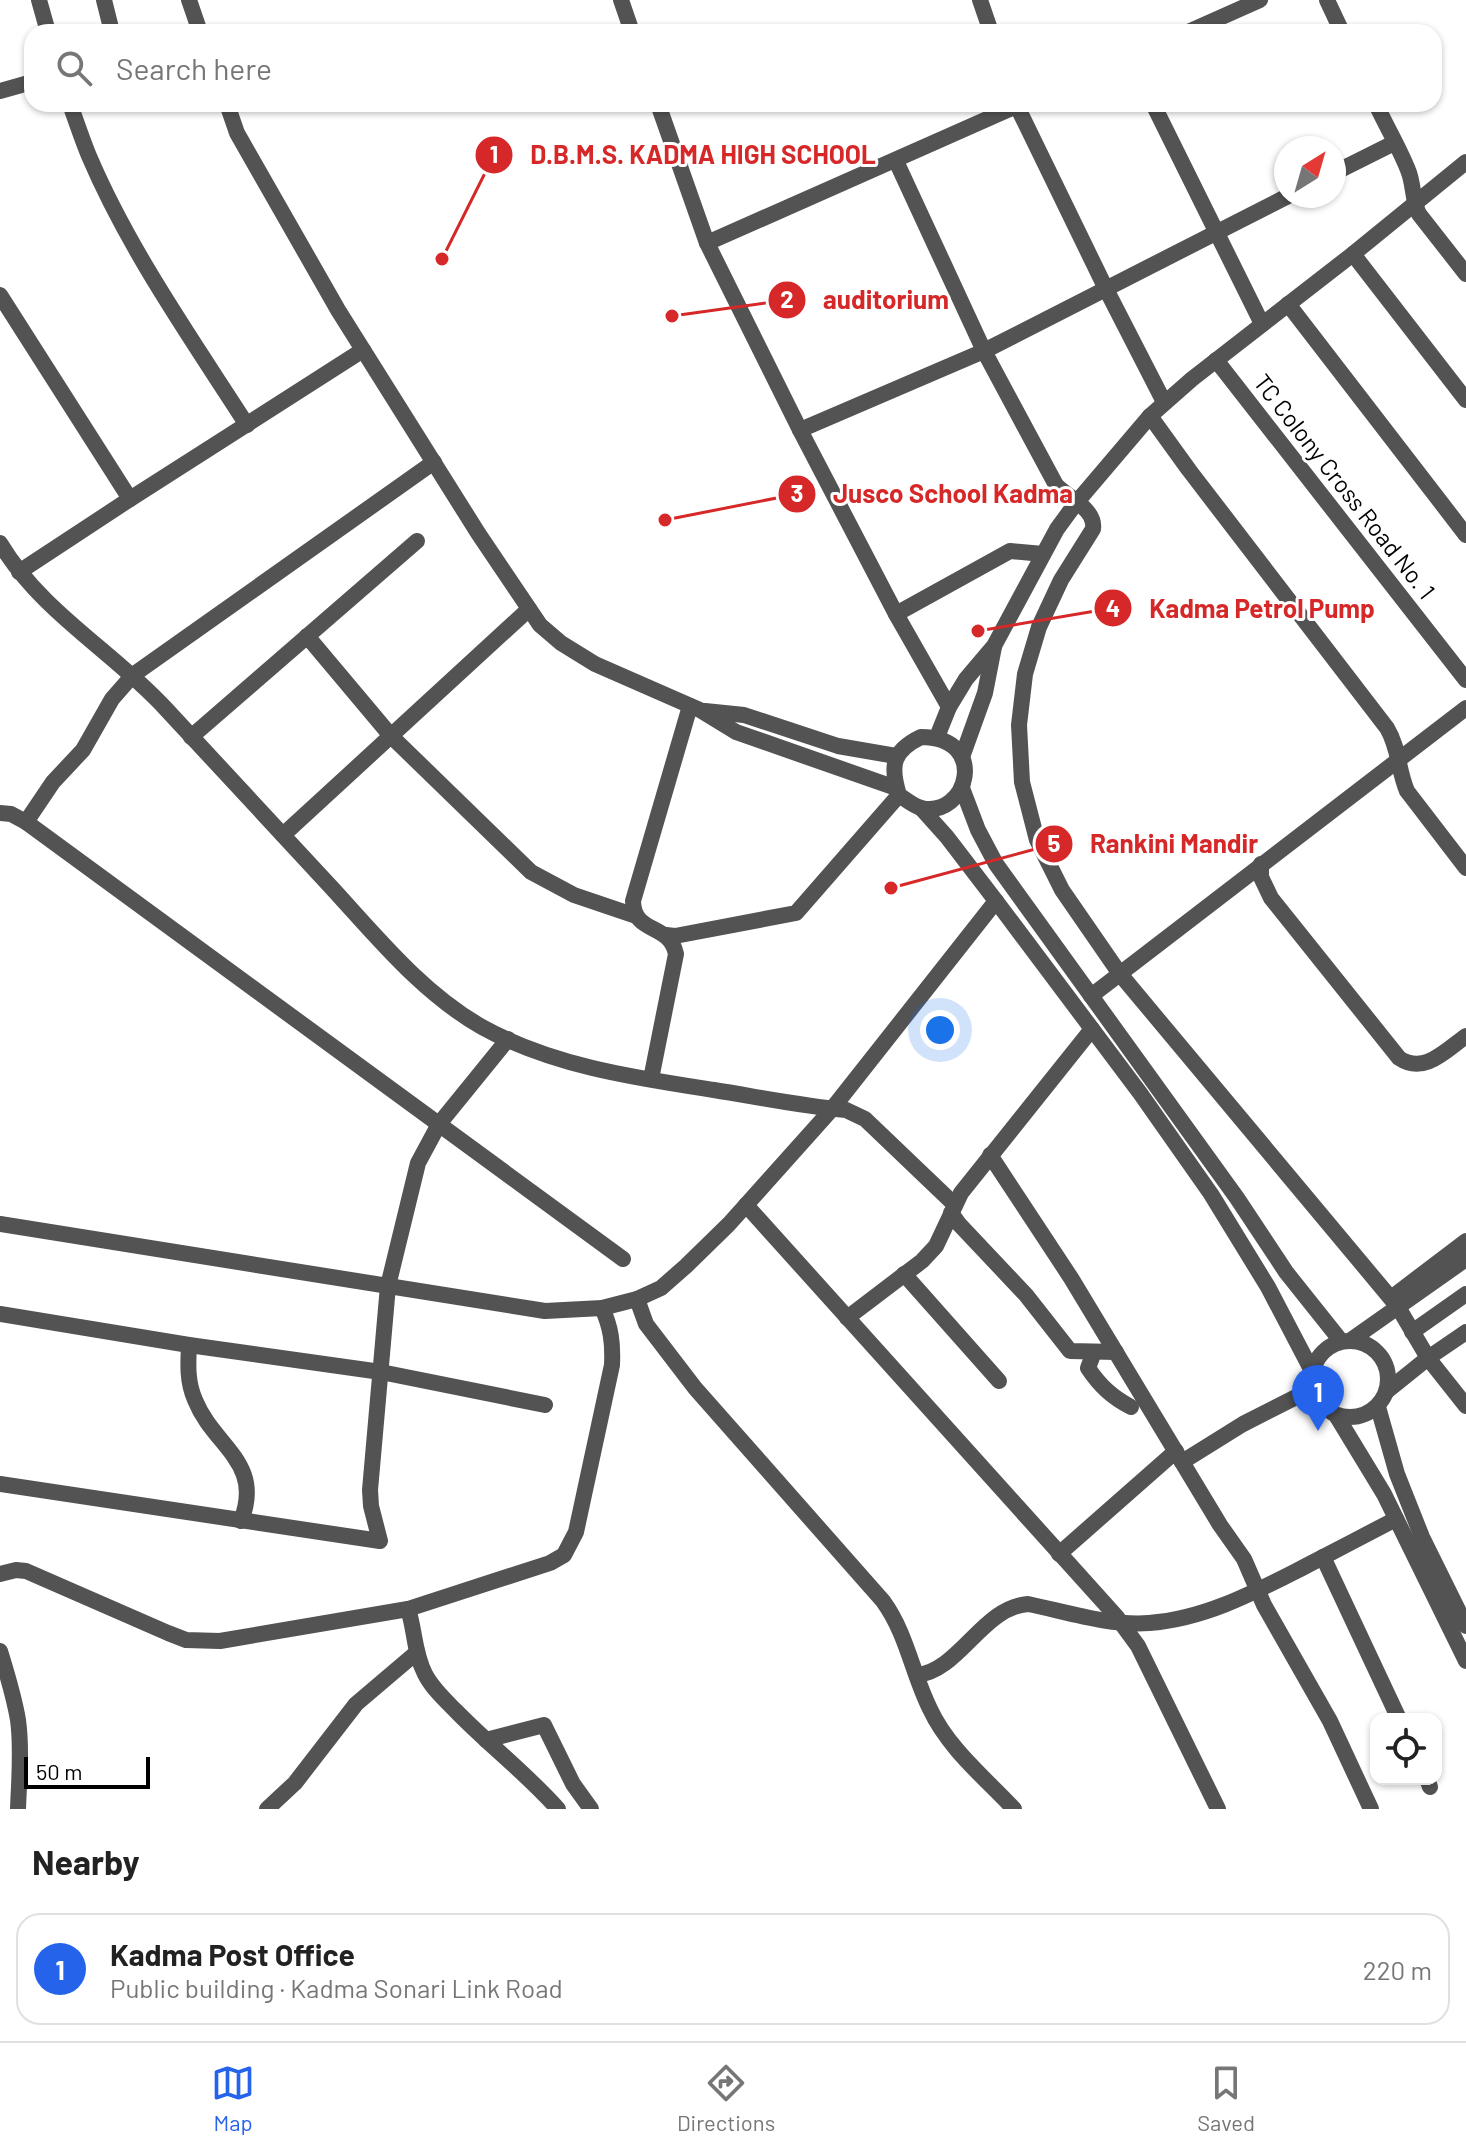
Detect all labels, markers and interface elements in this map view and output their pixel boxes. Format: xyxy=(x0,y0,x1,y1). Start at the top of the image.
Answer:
search box xyxy=(24,24,1442,112)
icon: search xyxy=(52,46,96,90)
text: Search here xyxy=(116,50,272,86)
callout: D.B.M.S. KADMA HIGH SCHOOL xyxy=(474,130,892,180)
north arrow xyxy=(1274,136,1346,208)
text: D.B.M.S. KADMA HIGH SCHOOL xyxy=(530,138,876,169)
text: 1 xyxy=(490,139,498,168)
callout: auditorium xyxy=(767,275,965,325)
text: auditorium xyxy=(823,283,949,314)
text: 2 xyxy=(780,284,794,313)
street label: TC Colony Cross Road No. 1 xyxy=(1248,368,1442,604)
callout: Jusco School Kadma xyxy=(777,469,1089,519)
text: Jusco School Kadma xyxy=(833,477,1073,508)
text: 3 xyxy=(791,478,803,507)
callout: Kadma Petrol Pump xyxy=(1093,583,1391,633)
text: Kadma Petrol Pump xyxy=(1149,592,1375,623)
text: 4 xyxy=(1106,593,1120,622)
callout: Rankini Mandir xyxy=(1034,819,1274,869)
text: Rankini Mandir xyxy=(1090,827,1258,858)
text: 5 xyxy=(1048,828,1061,857)
your location xyxy=(920,1010,960,1050)
pin: 1 xyxy=(1292,1365,1344,1431)
map controls xyxy=(1370,1713,1442,1785)
button: locate xyxy=(1370,1713,1442,1785)
scale bar xyxy=(24,1753,150,1789)
text: 50 m xyxy=(36,1758,82,1784)
text: Nearby xyxy=(32,1841,140,1882)
text: Kadma Post Office xyxy=(110,1936,355,1972)
text: 1 xyxy=(55,1954,65,1985)
text: 220 m xyxy=(1363,1954,1432,1985)
text: Public building · Kadma Sonari Link Road xyxy=(110,1972,563,2003)
tab: Map xyxy=(211,2061,255,2135)
tab: Directions xyxy=(677,2061,775,2135)
tab: Saved xyxy=(1197,2061,1255,2135)

